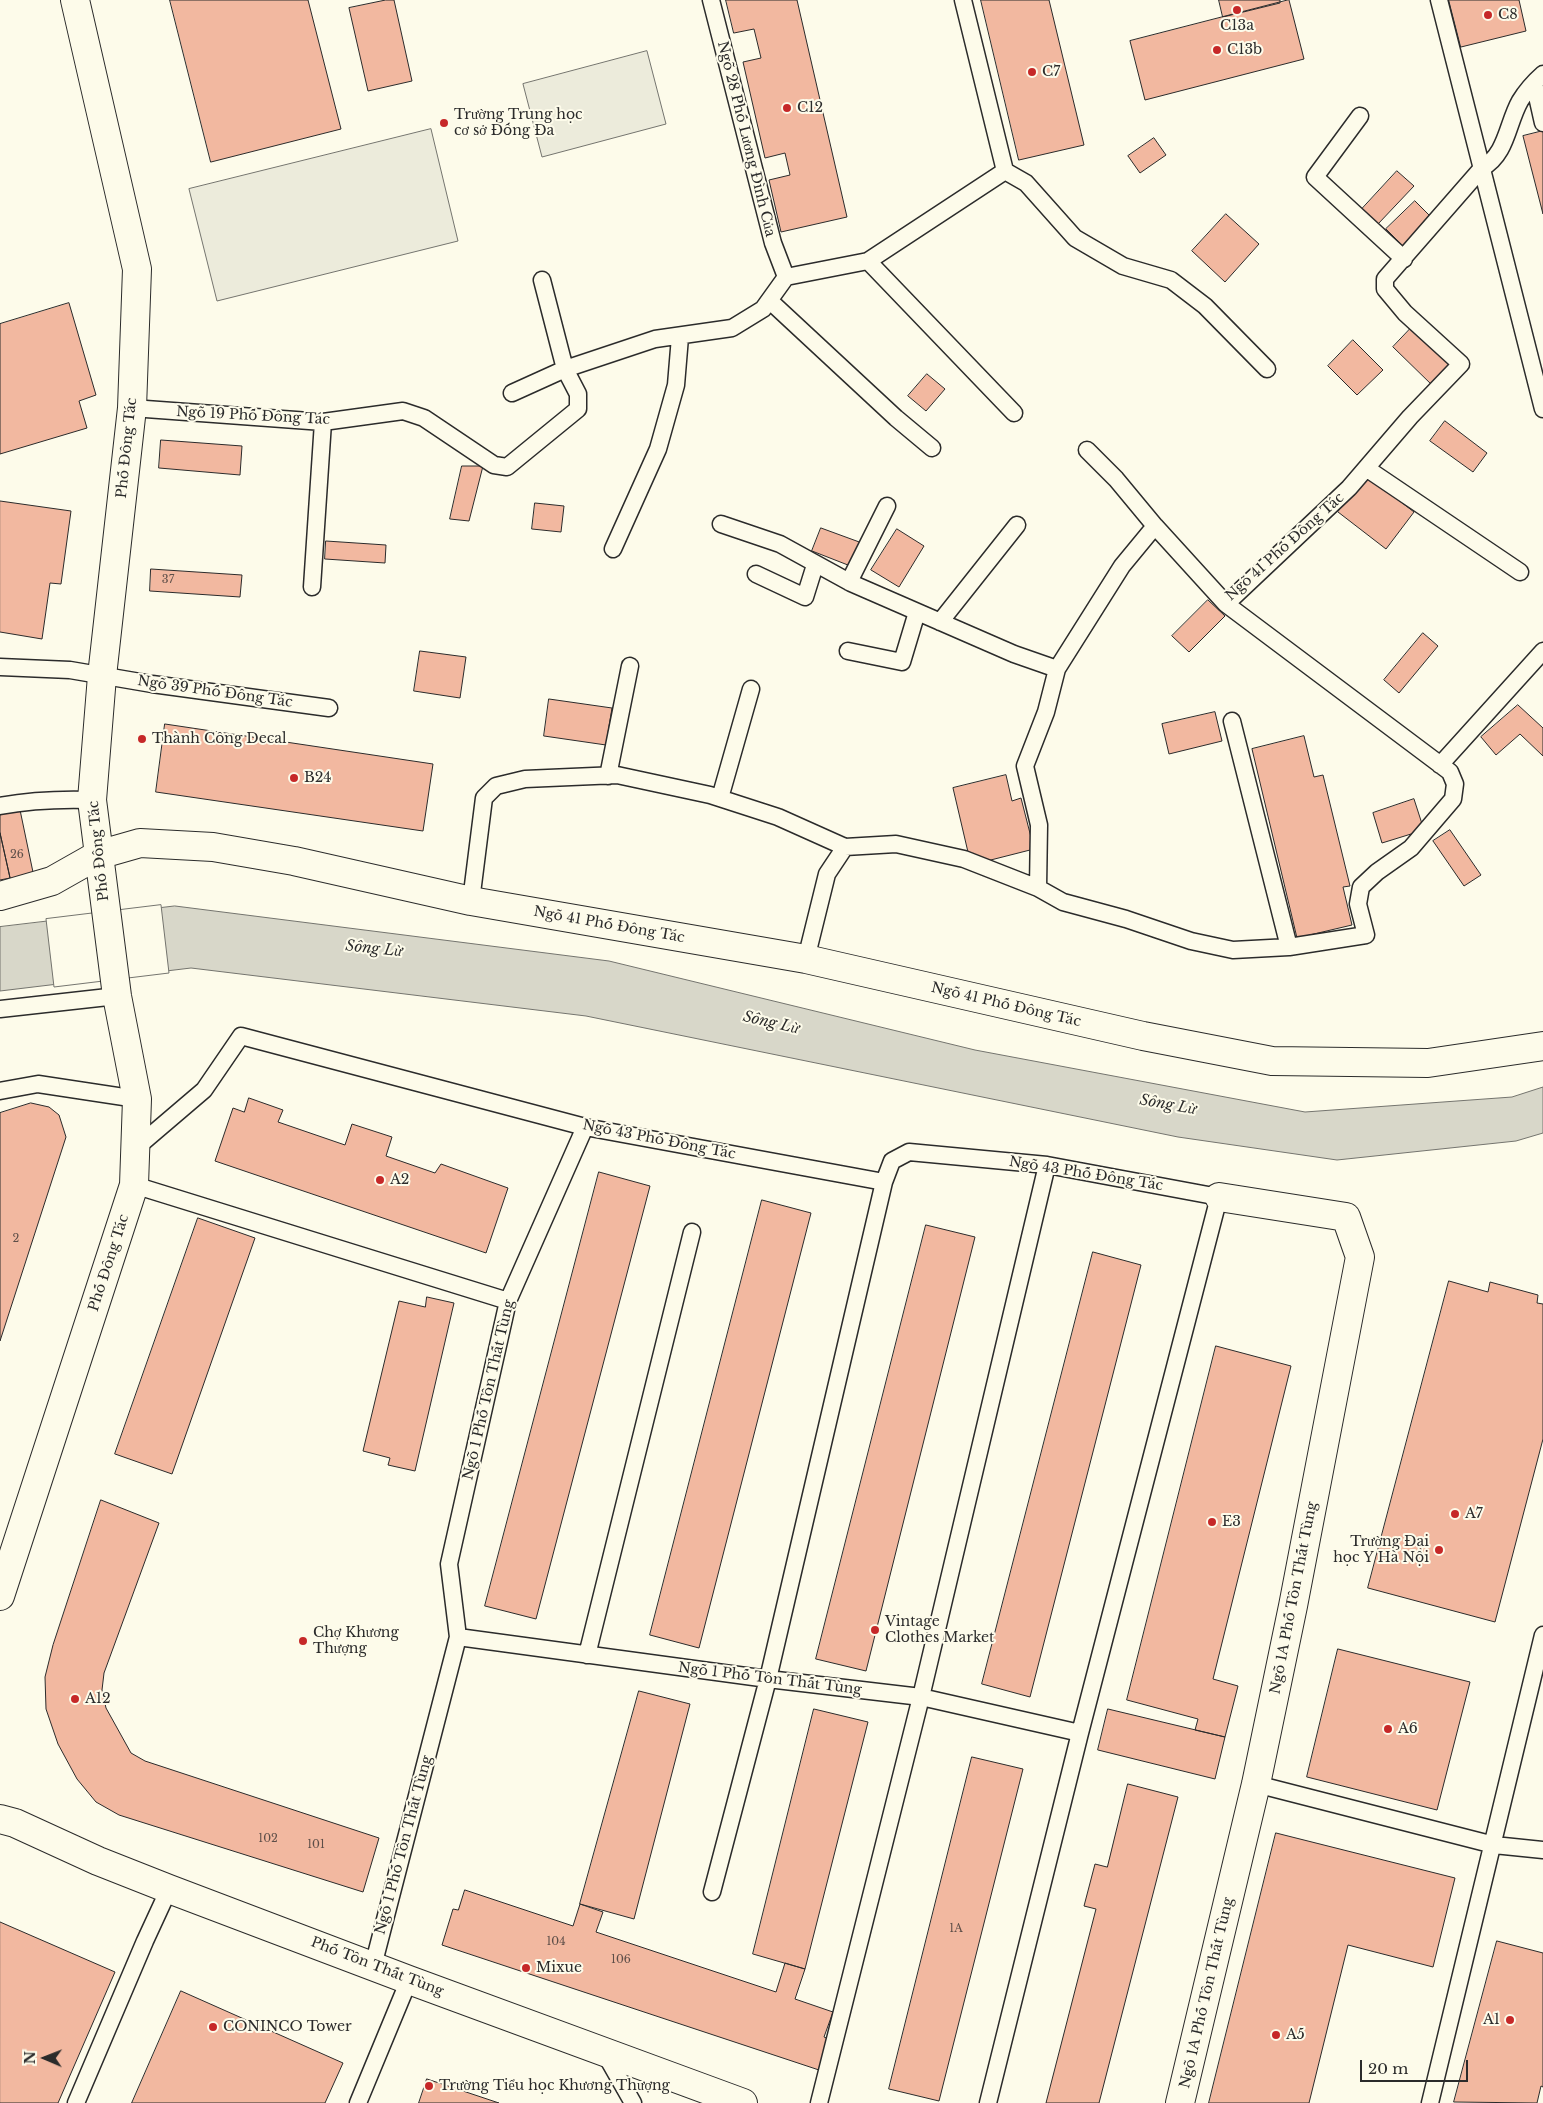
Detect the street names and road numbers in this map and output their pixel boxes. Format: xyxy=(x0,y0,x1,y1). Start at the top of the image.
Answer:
street label: Ngõ 28 Phố Lương Đình Của xyxy=(714,40,778,238)
street label: Phố Đông Tác xyxy=(113,397,141,499)
street label: Ngõ 19 Phố Đông Tác xyxy=(176,404,330,428)
street label: Ngõ 41 Phố Đông Tác xyxy=(1222,490,1348,604)
street label: Ngõ 39 Phố Đông Tác xyxy=(136,673,294,711)
street label: Phố Đông Tác xyxy=(85,800,113,902)
street label: Ngõ 41 Phố Đông Tác xyxy=(532,903,686,947)
street label: Ngõ 41 Phố Đông Tác xyxy=(929,980,1083,1030)
street label: Ngõ 43 Phố Đông Tác xyxy=(581,1117,737,1163)
street label: Ngõ 43 Phố Đông Tác xyxy=(1008,1154,1164,1194)
street label: Phố Đông Tác xyxy=(85,1212,133,1314)
street label: Ngõ 1 Phố Tôn Thất Tùng xyxy=(460,1298,518,1482)
street label: Ngõ 1A Phố Tôn Thất Tùng xyxy=(1267,1500,1321,1696)
street label: Ngõ 1 Phố Tôn Thất Tùng xyxy=(677,1659,863,1699)
street label: Ngõ 1 Phố Tôn Thất Tùng xyxy=(372,1754,436,1936)
street label: Ngõ 1A Phố Tôn Thất Tùng xyxy=(1177,1896,1237,2090)
street label: Phố Tôn Thất Tùng xyxy=(308,1934,446,2000)

